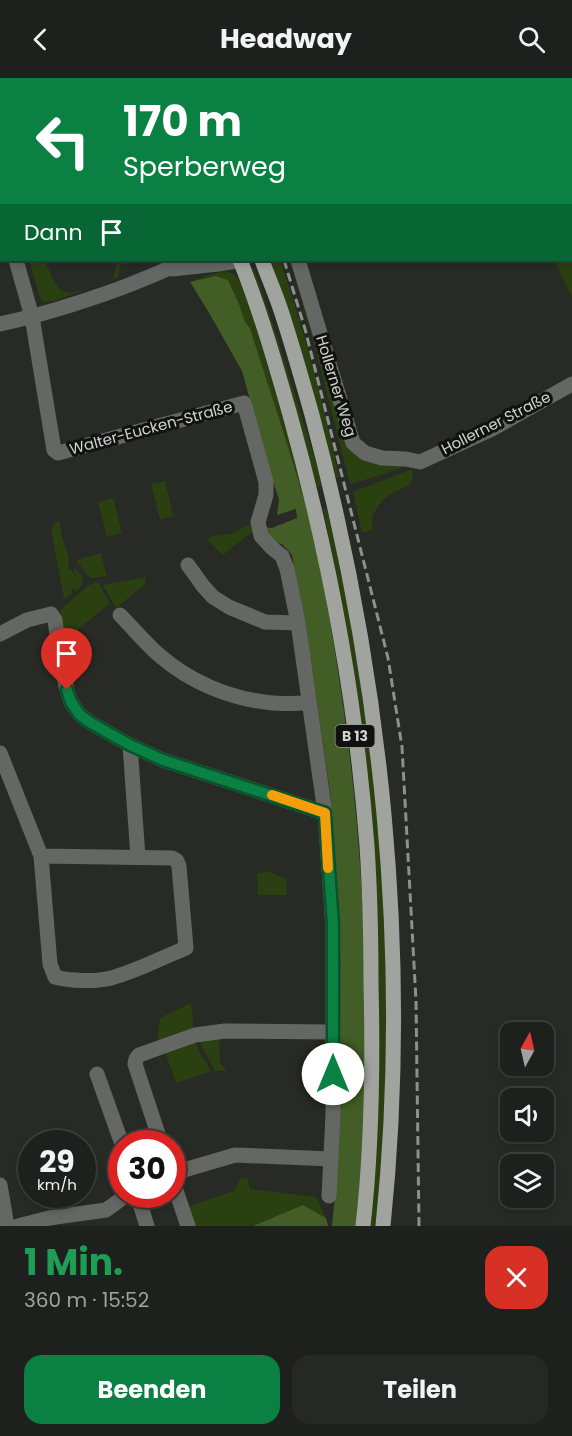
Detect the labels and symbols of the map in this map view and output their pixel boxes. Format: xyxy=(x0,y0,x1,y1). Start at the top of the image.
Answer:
street label: Hollerner Weg xyxy=(311,333,362,439)
street label: Hollerner Straße xyxy=(437,386,554,459)
street label: Walter-Eucken-Straße xyxy=(67,396,235,459)
pin xyxy=(41,628,92,690)
road number: B 13 xyxy=(336,725,374,747)
north arrow xyxy=(500,1022,554,1076)
position arrow xyxy=(301,1042,365,1106)
speed limit sign: 30 xyxy=(108,1130,186,1208)

